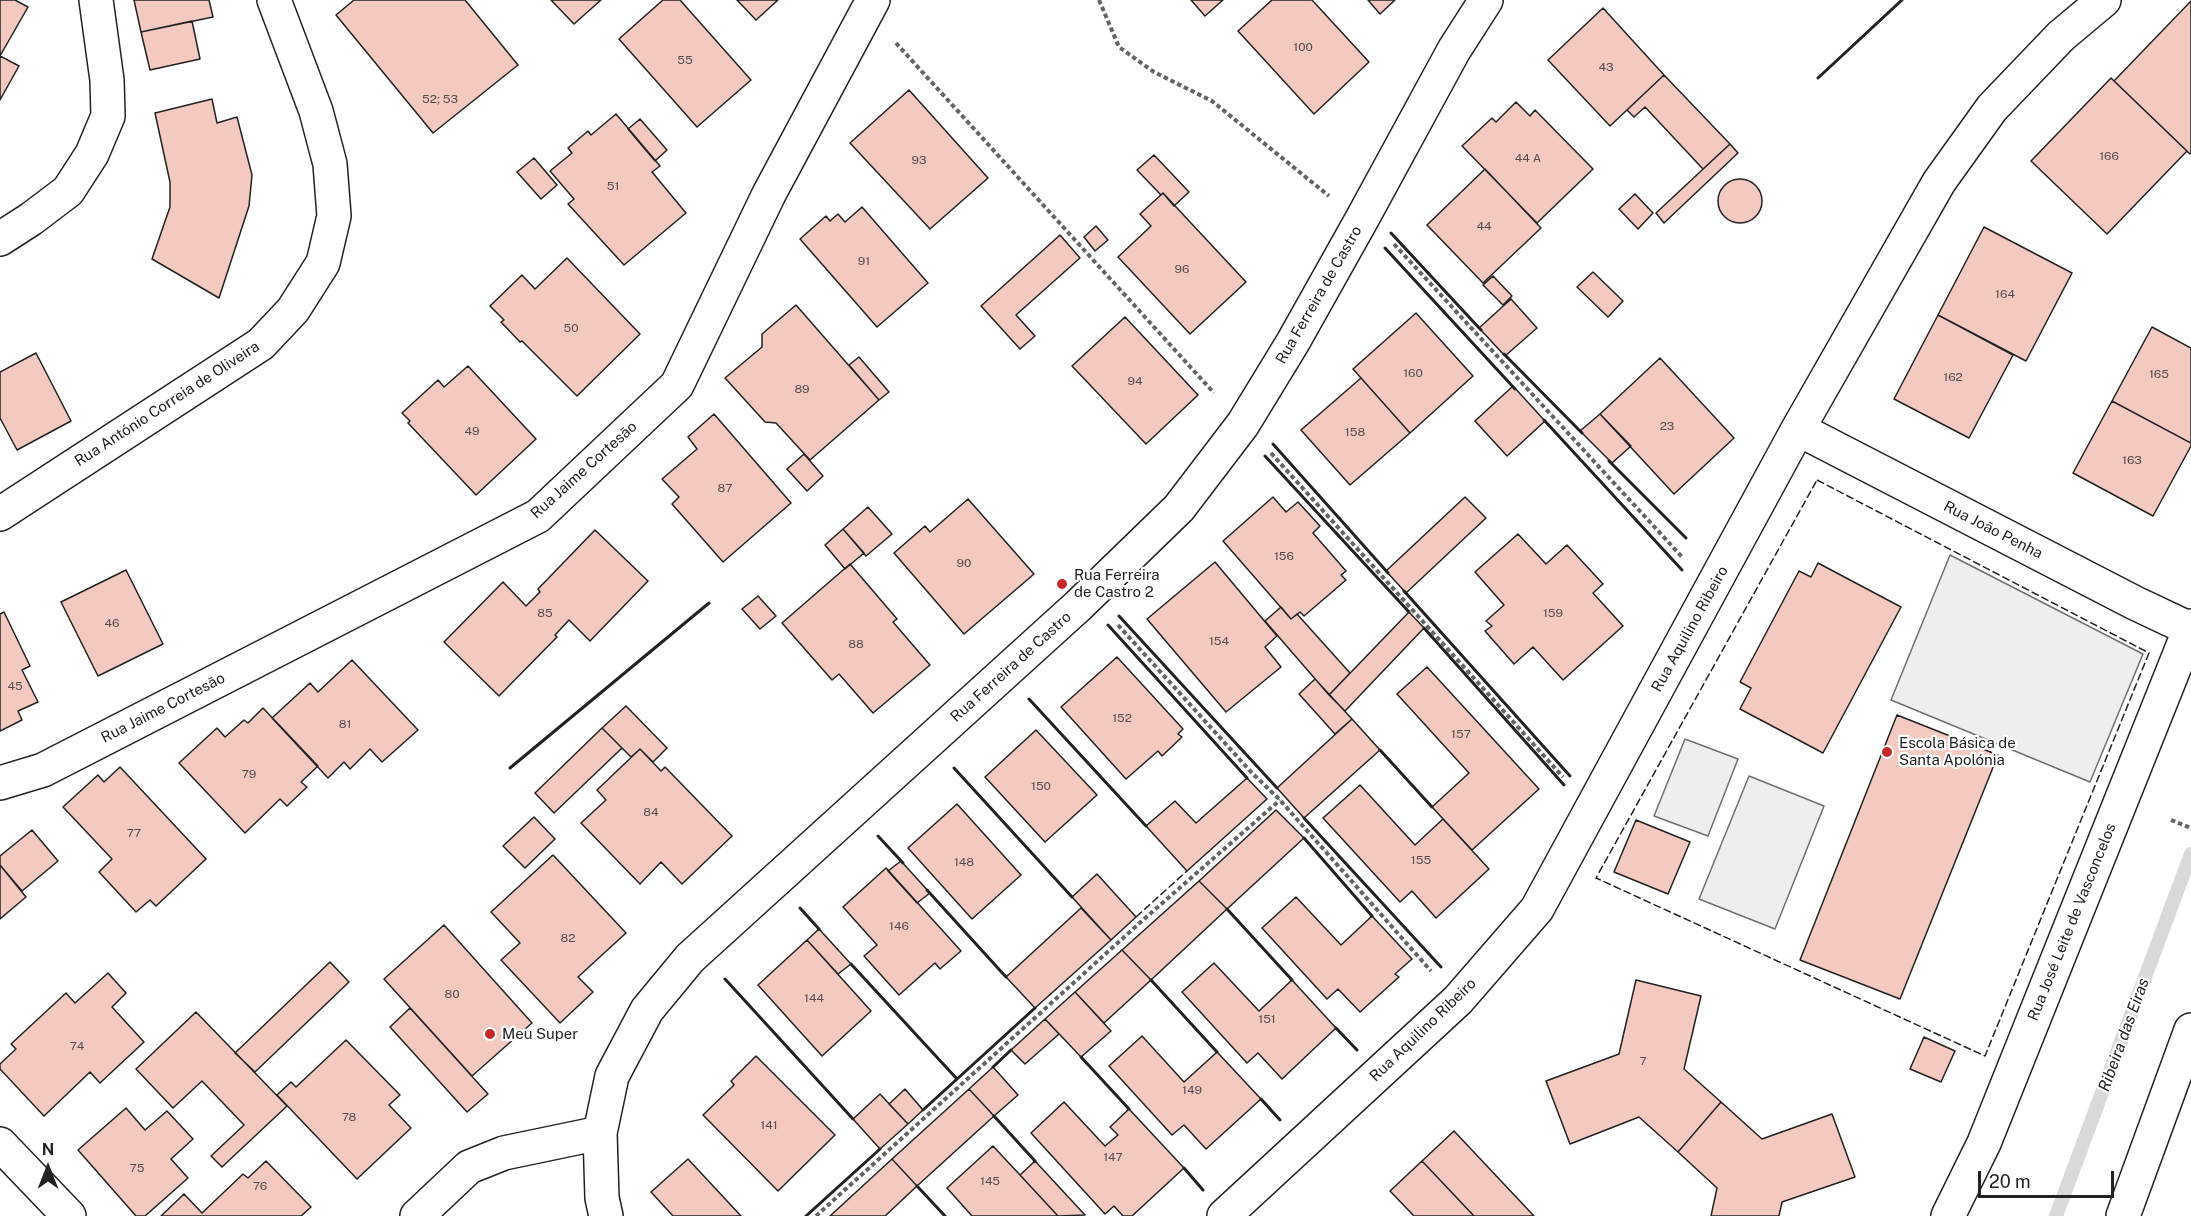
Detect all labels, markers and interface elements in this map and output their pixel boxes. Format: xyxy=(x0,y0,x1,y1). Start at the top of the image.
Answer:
house number: 100 xyxy=(1293,40,1313,54)
house number: 55 xyxy=(677,53,693,67)
house number: 43 xyxy=(1598,60,1614,74)
house number: 52; 53 xyxy=(422,92,458,106)
house number: 166 xyxy=(2099,149,2119,163)
house number: 44 A xyxy=(1515,151,1541,165)
house number: 93 xyxy=(912,153,926,167)
house number: 51 xyxy=(607,179,619,193)
house number: 44 xyxy=(1476,219,1492,233)
street label: Rua Ferreira de Castro xyxy=(1272,223,1366,367)
house number: 91 xyxy=(858,254,870,268)
house number: 96 xyxy=(1175,262,1189,276)
house number: 164 xyxy=(1995,287,2015,301)
house number: 50 xyxy=(563,321,579,335)
street label: Rua António Correia de Oliveira xyxy=(71,337,263,471)
house number: 160 xyxy=(1403,366,1423,380)
house number: 165 xyxy=(2149,367,2169,381)
house number: 162 xyxy=(1943,370,1963,384)
house number: 94 xyxy=(1127,374,1143,388)
house number: 89 xyxy=(794,382,810,396)
street label: Rua Jaime Cortesão xyxy=(527,418,641,522)
house number: 23 xyxy=(1660,419,1674,433)
house number: 49 xyxy=(464,424,480,438)
house number: 158 xyxy=(1345,425,1365,439)
house number: 163 xyxy=(2122,453,2142,467)
house number: 87 xyxy=(718,481,732,495)
street label: Rua João Penha xyxy=(1940,497,2046,563)
house number: 156 xyxy=(1274,549,1294,563)
house number: 90 xyxy=(957,556,971,570)
street label: Rua Aquilino Ribeiro xyxy=(1648,563,1732,695)
place label: Rua Ferreira de Castro 2 xyxy=(1074,566,1160,601)
marker: Rua Ferreira de Castro 2 xyxy=(1055,577,1069,591)
house number: 85 xyxy=(537,606,553,620)
house number: 159 xyxy=(1543,606,1563,620)
street label: Rua Ferreira de Castro xyxy=(947,608,1075,726)
house number: 46 xyxy=(104,616,120,630)
house number: 154 xyxy=(1209,634,1229,648)
house number: 88 xyxy=(848,637,864,651)
street label: Rua Jaime Cortesão xyxy=(98,669,228,747)
house number: 45 xyxy=(7,679,23,693)
house number: 152 xyxy=(1112,711,1132,725)
house number: 81 xyxy=(339,717,351,731)
house number: 157 xyxy=(1451,727,1471,741)
place label: Escola Básica de Santa Apolónia xyxy=(1899,734,2016,769)
marker: Escola Básica de Santa Apolónia xyxy=(1880,745,1894,759)
house number: 79 xyxy=(242,767,256,781)
house number: 150 xyxy=(1031,779,1051,793)
house number: 84 xyxy=(643,805,659,819)
street label: Rua José Leite de Vasconcelos xyxy=(2024,821,2120,1023)
house number: 77 xyxy=(127,826,141,840)
house number: 155 xyxy=(1411,853,1431,867)
house number: 148 xyxy=(954,855,974,869)
house number: 146 xyxy=(889,919,909,933)
house number: 82 xyxy=(561,931,575,945)
street label: Rua Aquilino Ribeiro xyxy=(1366,975,1480,1085)
water label: Ribeira das Eiras xyxy=(2095,976,2153,1094)
house number: 80 xyxy=(444,987,460,1001)
house number: 144 xyxy=(804,991,824,1005)
house number: 151 xyxy=(1258,1012,1276,1026)
place label: Meu Super xyxy=(502,1025,578,1043)
marker: Meu Super xyxy=(483,1027,497,1041)
house number: 74 xyxy=(70,1039,84,1053)
house number: 7 xyxy=(1639,1054,1647,1068)
house number: 149 xyxy=(1182,1083,1202,1097)
house number: 78 xyxy=(342,1110,356,1124)
house number: 141 xyxy=(760,1118,778,1132)
north arrow xyxy=(18,1138,78,1198)
text: N xyxy=(42,1140,54,1159)
house number: 147 xyxy=(1103,1150,1123,1164)
scale bar xyxy=(1981,1159,2118,1197)
house number: 75 xyxy=(130,1161,144,1175)
text: 20 m xyxy=(1989,1171,2031,1192)
house number: 145 xyxy=(980,1174,1000,1188)
house number: 76 xyxy=(253,1179,267,1193)

